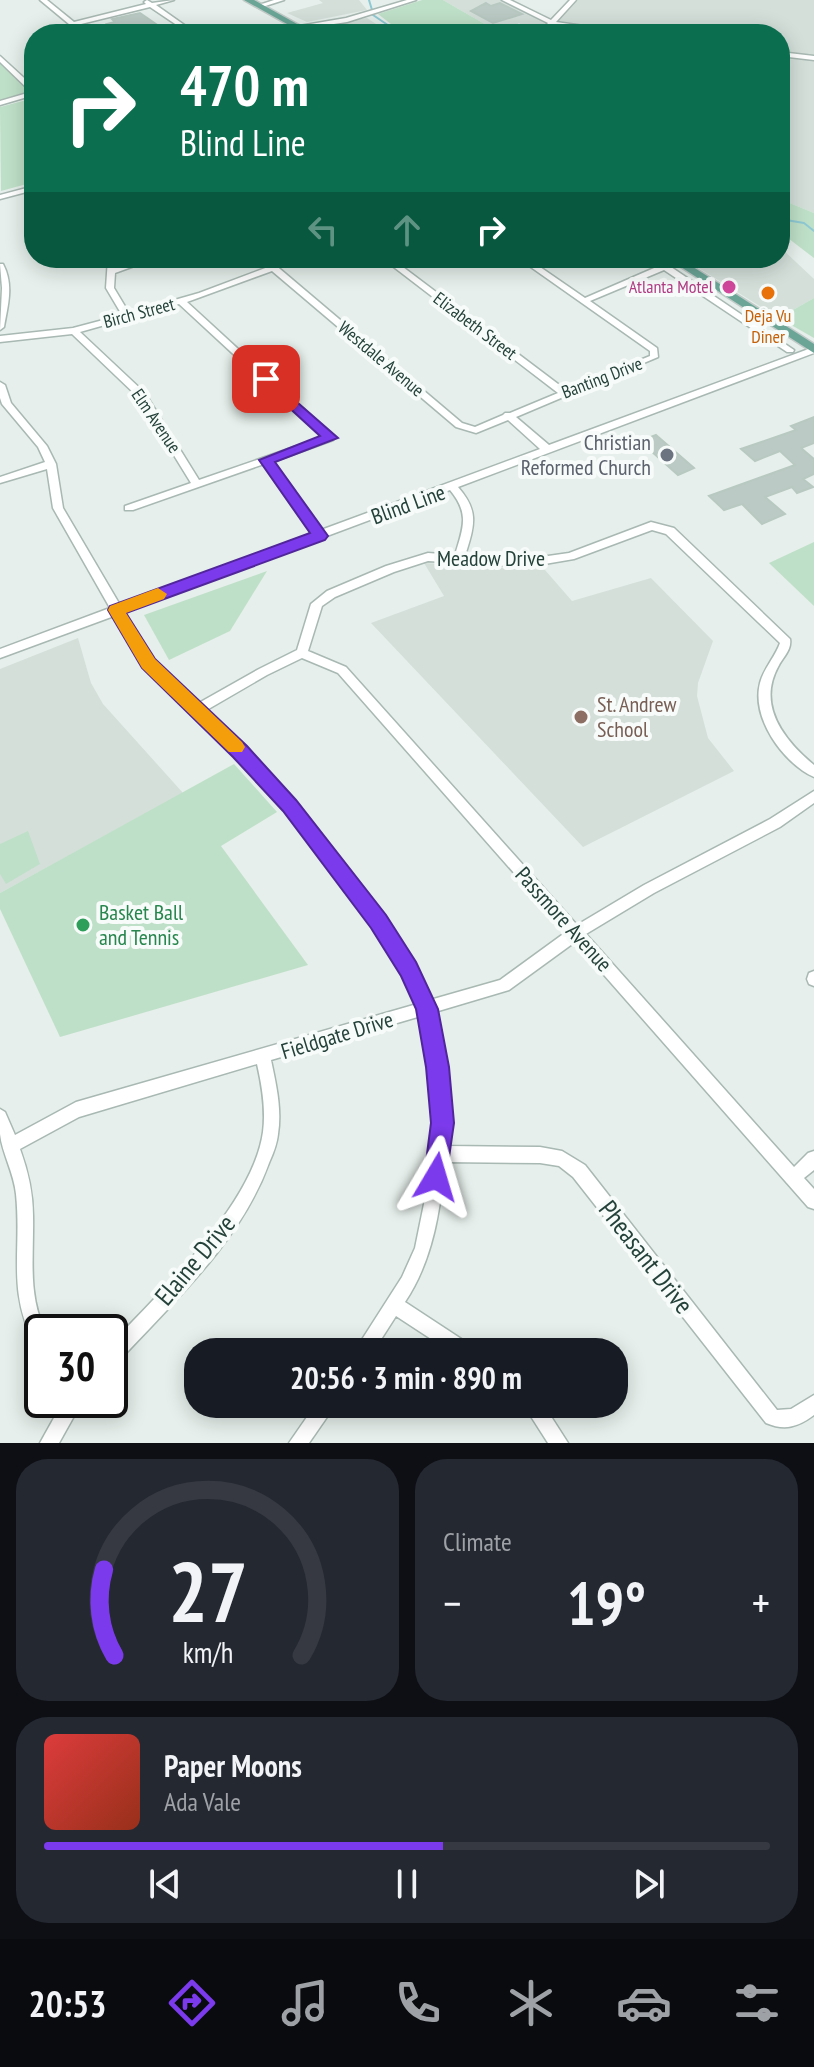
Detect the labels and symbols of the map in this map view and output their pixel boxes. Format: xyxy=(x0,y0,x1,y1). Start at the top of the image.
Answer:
place label: Atlanta Motel xyxy=(629,275,714,298)
marker: Atlanta Motel xyxy=(720,278,738,296)
marker: Deja Vu Diner xyxy=(759,284,777,302)
street label: Elizabeth Street xyxy=(429,287,522,365)
street label: Birch Street xyxy=(101,292,177,333)
place label: Deja Vu Diner xyxy=(745,304,791,348)
street label: Westdale Avenue xyxy=(334,316,429,401)
pin xyxy=(232,345,300,413)
street label: Banting Drive xyxy=(558,352,645,403)
street label: Elm Avenue xyxy=(127,384,186,457)
place label: Christian Reformed Church xyxy=(521,428,651,481)
marker: Christian Reformed Church xyxy=(658,446,676,464)
street label: Blind Line xyxy=(367,478,449,530)
street label: Meadow Drive xyxy=(437,544,545,572)
place label: St. Andrew School xyxy=(597,690,677,743)
marker: St. Andrew School xyxy=(572,708,590,726)
street label: Passmore Avenue xyxy=(510,861,618,977)
place label: Basket Ball and Tennis xyxy=(99,898,184,951)
marker: Basket Ball and Tennis xyxy=(74,916,92,934)
street label: Fieldgate Drive xyxy=(278,1005,396,1065)
position arrow xyxy=(394,1135,478,1219)
street label: Pheasant Drive xyxy=(592,1193,701,1320)
street label: Elaine Drive xyxy=(147,1208,242,1312)
speed limit sign: 30 xyxy=(24,1314,128,1418)

